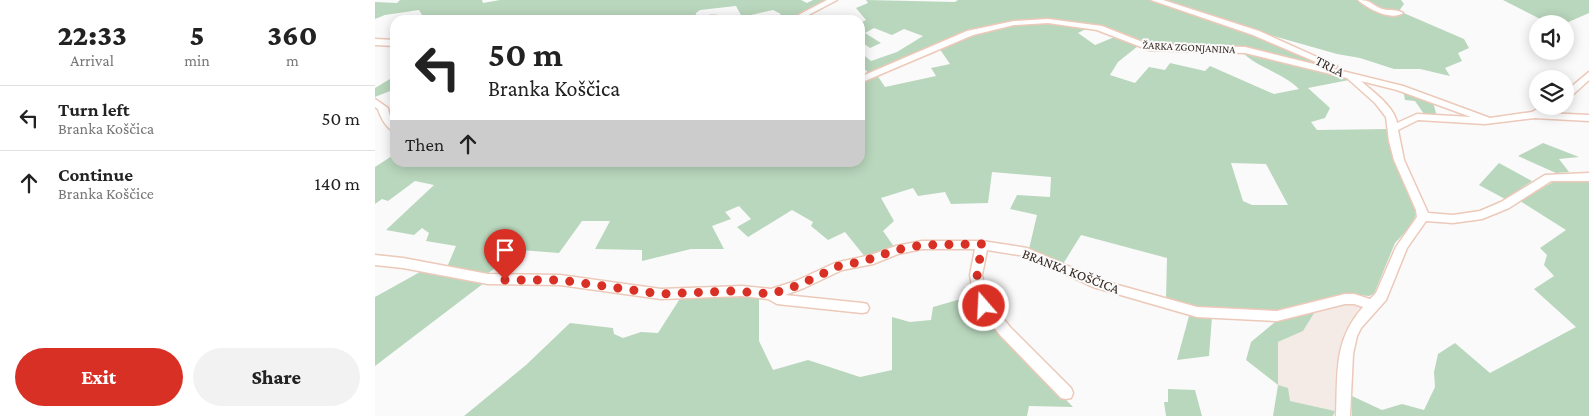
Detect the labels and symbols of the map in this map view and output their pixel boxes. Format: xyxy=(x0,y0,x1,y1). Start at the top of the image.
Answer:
street label: ŽARKA ZGONJANINA xyxy=(1142,39,1237,56)
street label: TRLA xyxy=(1313,52,1347,80)
pin xyxy=(484,229,526,280)
street label: BRANKA KOŠČICA xyxy=(1020,245,1122,297)
position arrow xyxy=(957,279,1009,331)

